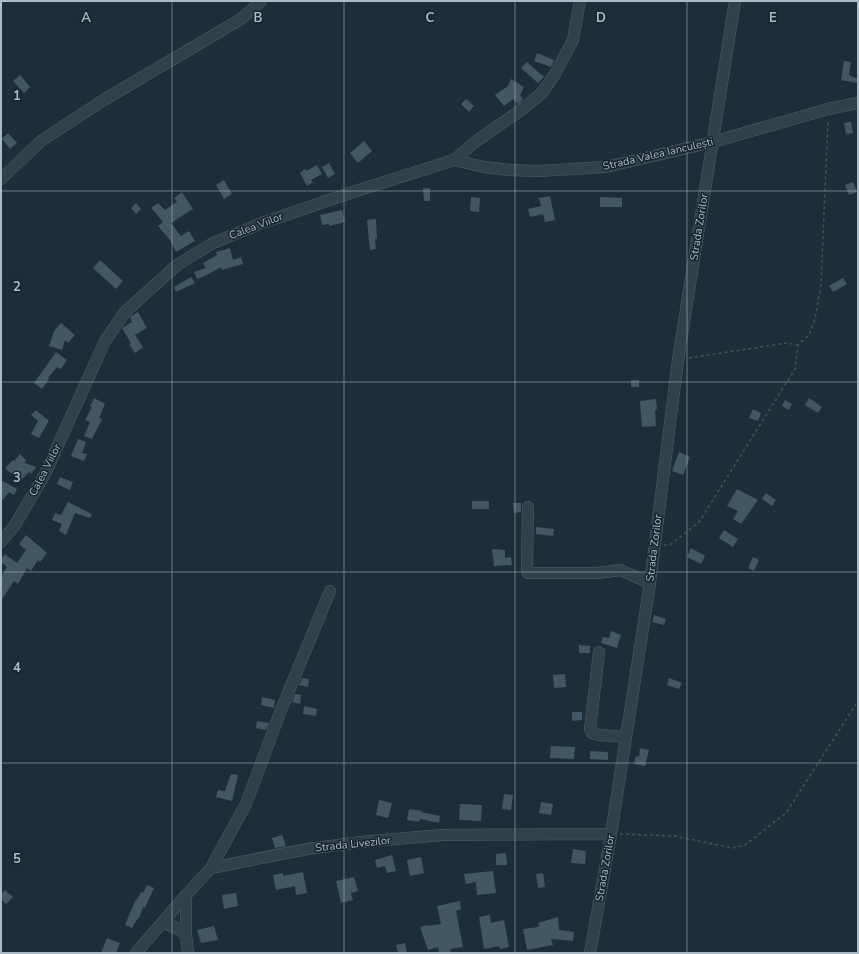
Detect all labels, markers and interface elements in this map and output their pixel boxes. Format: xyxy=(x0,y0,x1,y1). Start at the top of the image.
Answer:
text: A xyxy=(81,9,91,27)
text: B xyxy=(254,9,263,27)
text: C xyxy=(426,9,435,27)
text: D xyxy=(596,9,606,27)
text: E xyxy=(769,9,777,27)
text: 1 xyxy=(13,87,21,105)
street label: Strada Valea Ianculești xyxy=(601,134,715,174)
street label: Strada Zorilor xyxy=(686,192,712,262)
street label: Calea Viilor xyxy=(227,209,285,243)
text: 2 xyxy=(13,278,21,296)
street label: Calea Viilor xyxy=(25,441,65,499)
text: 3 xyxy=(13,469,21,487)
street label: Strada Zorilor xyxy=(642,514,666,582)
text: 4 xyxy=(13,659,21,677)
street label: Strada Livezilor xyxy=(314,833,392,855)
street label: Strada Zorilor xyxy=(592,833,618,903)
text: 5 xyxy=(13,850,21,868)

